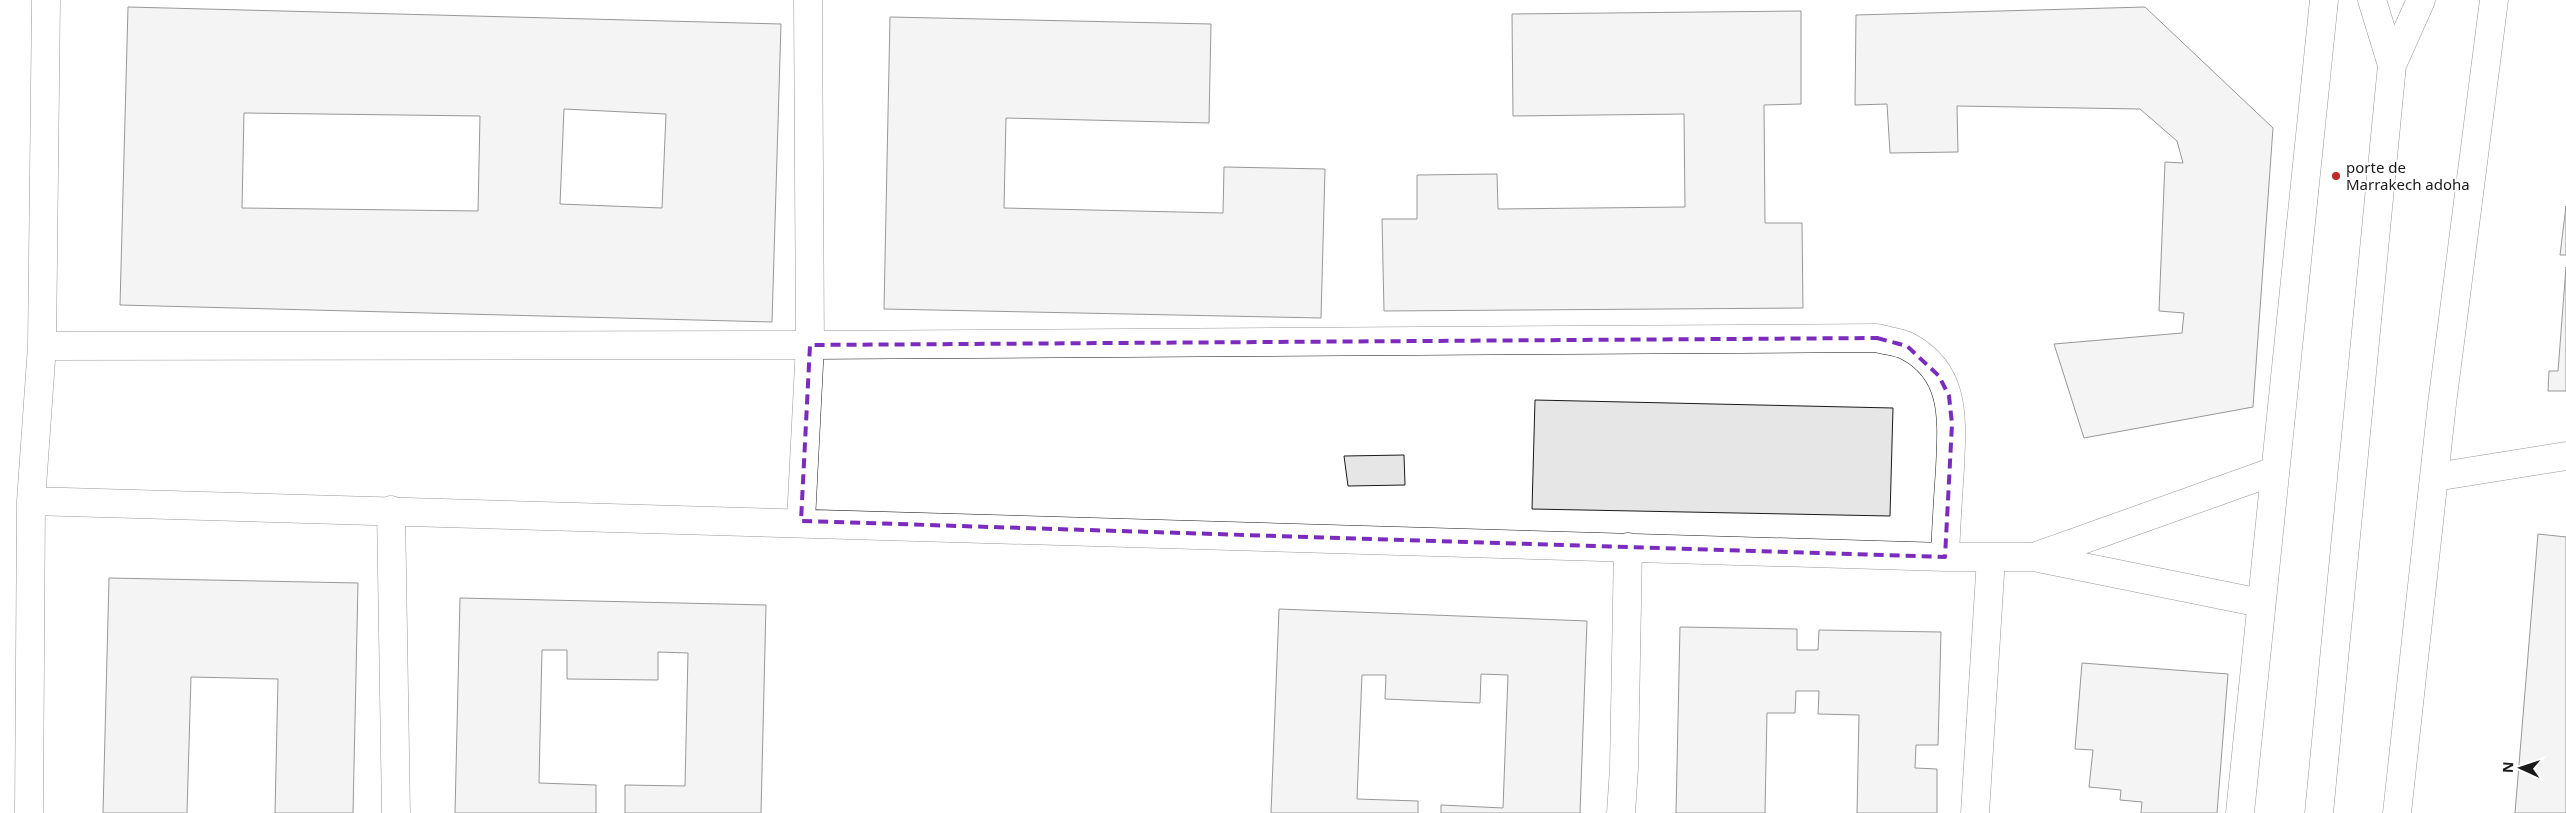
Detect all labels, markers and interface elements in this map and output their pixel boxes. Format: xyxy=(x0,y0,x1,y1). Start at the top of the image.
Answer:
place label: porte de Marrakech adoha xyxy=(2346,157,2470,194)
marker: porte de Marrakech adoha xyxy=(2330,170,2342,182)
north arrow xyxy=(2496,743,2546,793)
text: N xyxy=(2498,761,2517,773)

